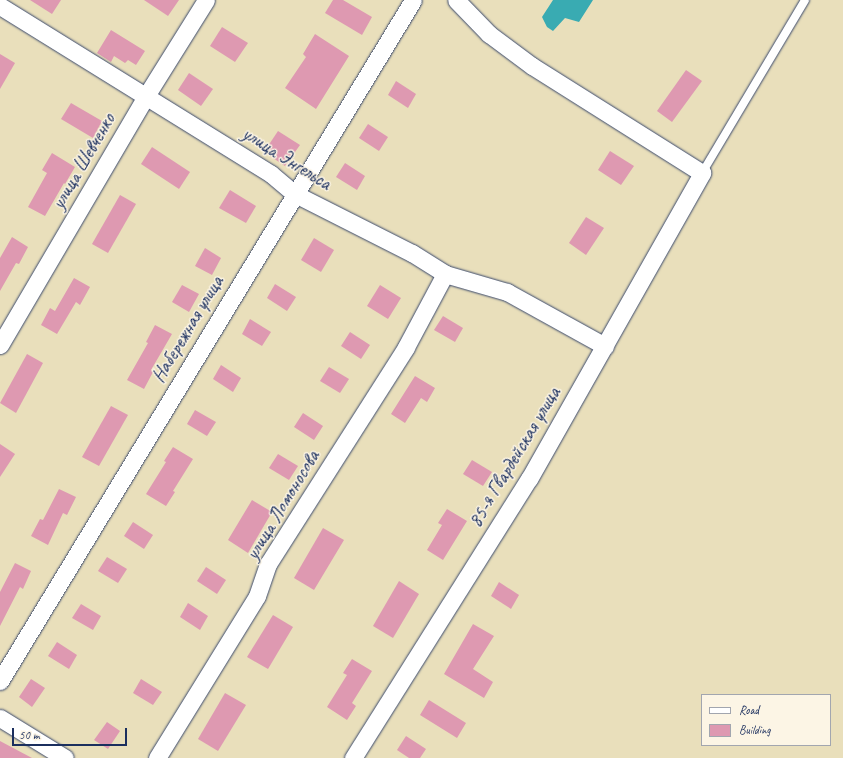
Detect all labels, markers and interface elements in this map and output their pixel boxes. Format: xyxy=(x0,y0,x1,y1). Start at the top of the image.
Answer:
street label: улица Шевченко xyxy=(46,108,120,214)
street label: улица Энгельса xyxy=(238,121,336,195)
street label: Набережная улица xyxy=(145,270,229,388)
street label: 85-я Гвардейская улица xyxy=(462,382,566,532)
street label: улица Ломоносова xyxy=(240,446,324,564)
legend xyxy=(701,694,831,746)
text: Road xyxy=(739,702,759,718)
scale bar xyxy=(14,720,129,746)
text: Building xyxy=(739,722,771,738)
text: 50 m xyxy=(19,727,39,743)

